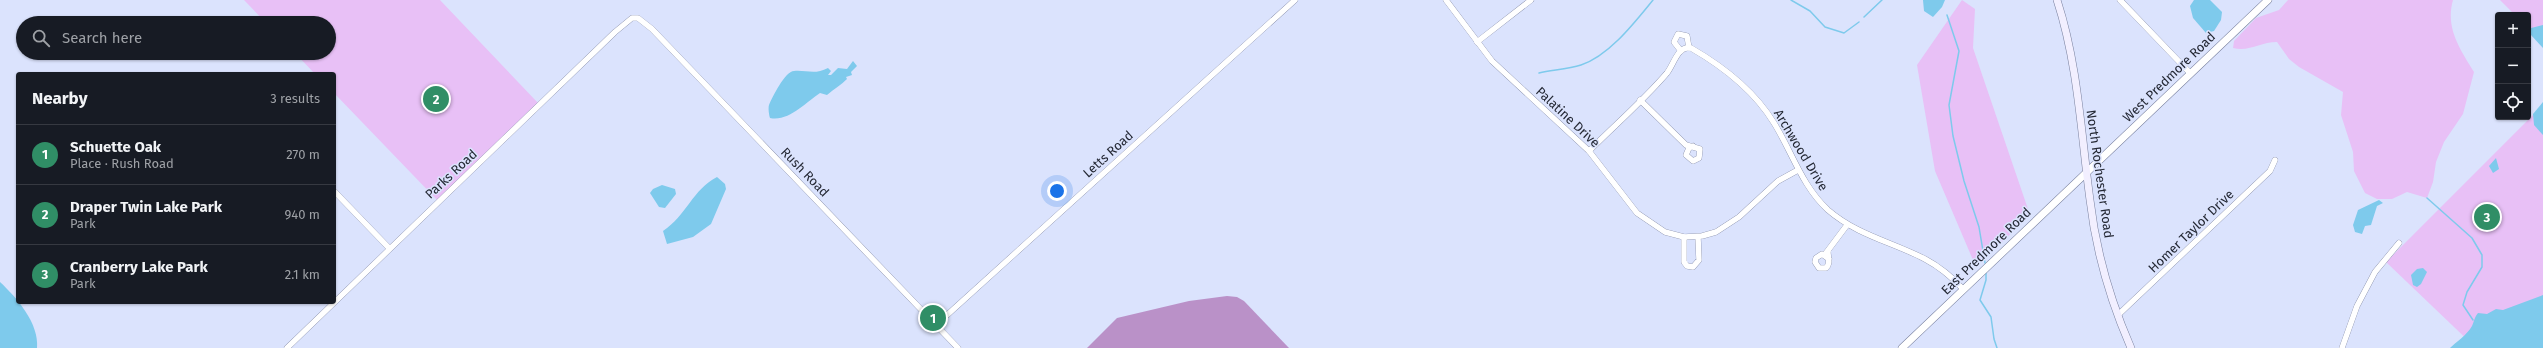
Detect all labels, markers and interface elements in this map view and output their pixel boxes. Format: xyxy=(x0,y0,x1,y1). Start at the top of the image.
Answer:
map controls xyxy=(2495,12,2531,120)
button: + xyxy=(2495,12,2531,48)
search box xyxy=(16,16,336,60)
icon: search xyxy=(30,27,52,49)
text: Search here xyxy=(62,29,142,47)
street label: West Predmore Road xyxy=(2120,29,2218,125)
button: − xyxy=(2495,48,2531,84)
pin: 2 xyxy=(423,84,449,114)
street label: Palatine Drive xyxy=(1533,84,1603,150)
button: locate xyxy=(2495,84,2531,120)
text: Nearby xyxy=(32,88,87,109)
text: 3 results xyxy=(270,91,320,106)
street label: Archwood Drive xyxy=(1771,107,1831,193)
street label: North Rochester Road xyxy=(2084,109,2116,239)
street label: Letts Road xyxy=(1080,128,1136,180)
text: Schuette Oak xyxy=(70,138,161,156)
street label: Rush Road xyxy=(778,144,832,200)
street label: Parks Road xyxy=(422,146,480,202)
text: 1 xyxy=(42,147,48,162)
text: 270 m xyxy=(286,147,320,162)
text: Place · Rush Road xyxy=(70,156,174,171)
your location xyxy=(1047,181,1067,201)
street label: Homer Taylor Drive xyxy=(2145,186,2237,276)
text: Draper Twin Lake Park xyxy=(70,198,222,216)
pin: 3 xyxy=(2474,202,2500,232)
street label: East Predmore Road xyxy=(1938,204,2034,298)
text: 2 xyxy=(42,207,48,222)
text: 940 m xyxy=(285,207,320,222)
text: Park xyxy=(70,216,96,231)
text: Cranberry Lake Park xyxy=(70,258,208,276)
text: 3 xyxy=(42,267,48,282)
text: 2.1 km xyxy=(285,267,320,282)
text: Park xyxy=(70,276,96,291)
pin: 1 xyxy=(920,303,946,333)

